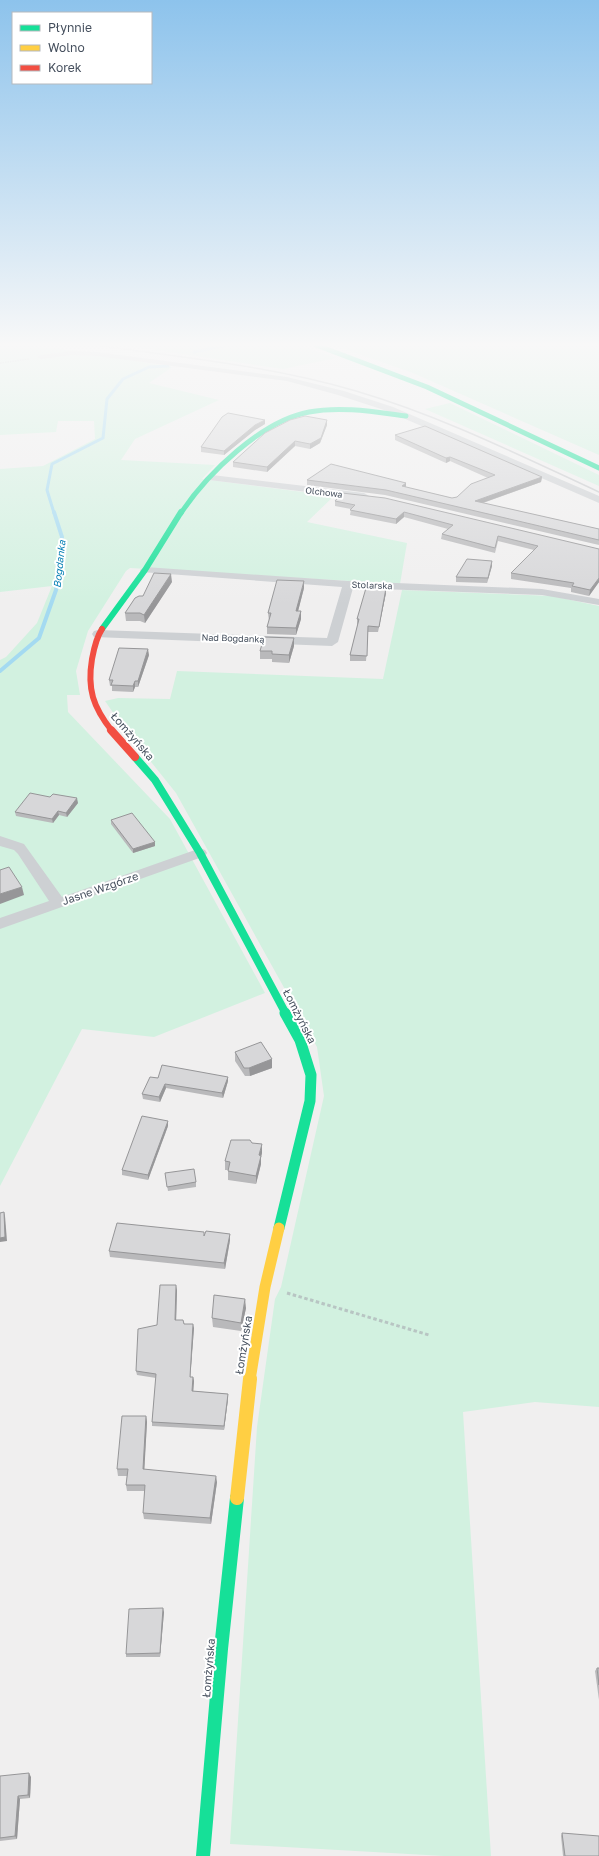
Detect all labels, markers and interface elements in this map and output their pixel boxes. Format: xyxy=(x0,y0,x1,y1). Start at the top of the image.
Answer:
legend xyxy=(12,12,152,84)
text: Płynnie xyxy=(48,20,92,35)
text: Wolno xyxy=(48,40,85,55)
text: Korek xyxy=(48,60,82,75)
street label: Olchowa xyxy=(305,484,343,500)
water label: Bogdanka xyxy=(51,539,69,589)
street label: Stolarska xyxy=(351,579,393,591)
street label: Nad Bogdanką xyxy=(201,631,265,645)
street label: Łomżyńska xyxy=(109,709,157,763)
street label: Jasne Wzgórze xyxy=(60,869,140,907)
street label: Łomżyńska xyxy=(281,987,319,1045)
street label: Łomżyńska xyxy=(232,1315,254,1375)
street label: Łomżyńska xyxy=(199,1638,217,1698)

